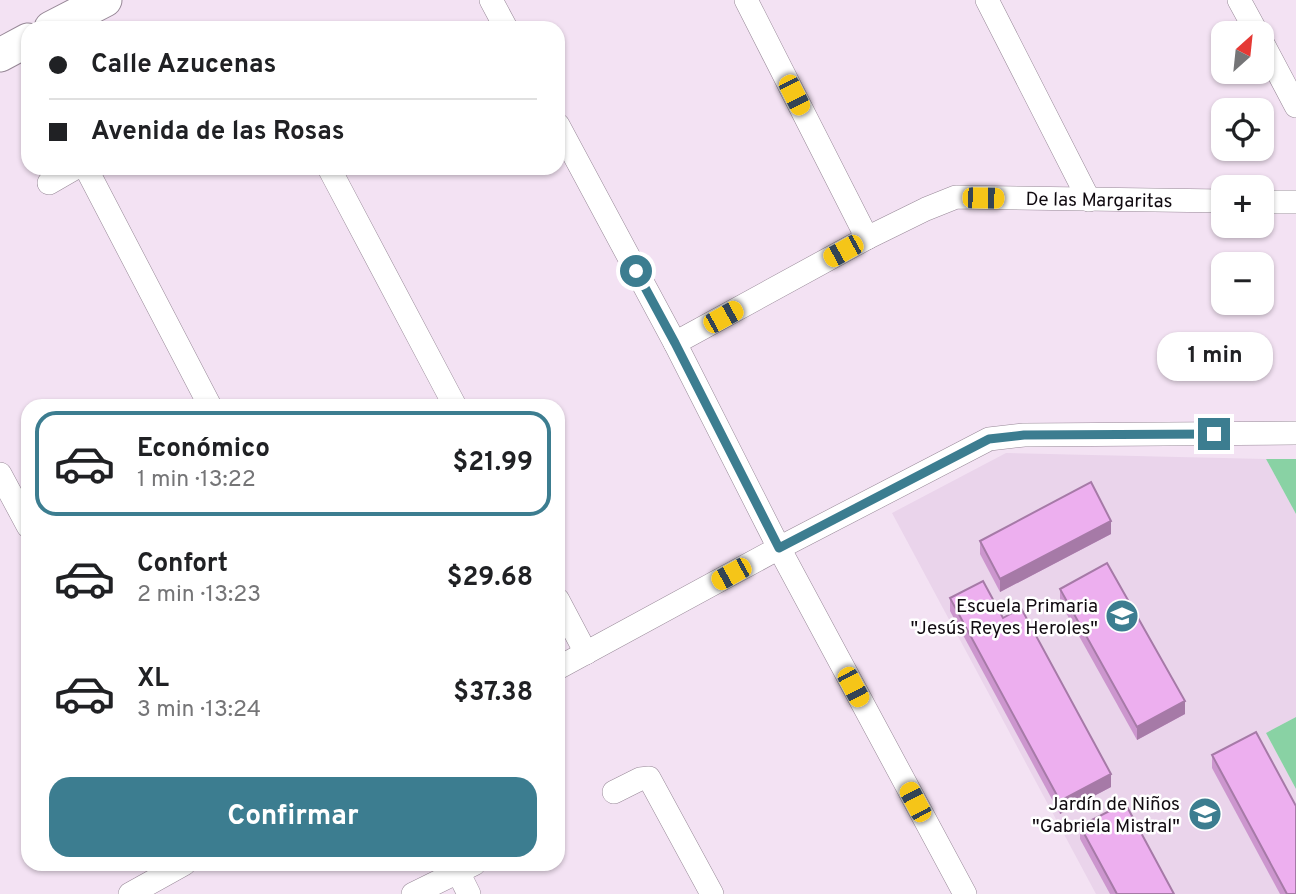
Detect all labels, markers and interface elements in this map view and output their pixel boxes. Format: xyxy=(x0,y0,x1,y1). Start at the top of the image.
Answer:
north arrow xyxy=(1211,21,1274,84)
map controls xyxy=(1211,21,1274,315)
text: Calle Azucenas xyxy=(91,49,276,82)
car xyxy=(776,72,813,118)
button: locate xyxy=(1211,98,1274,161)
text: Avenida de las Rosas xyxy=(91,116,344,149)
button: + xyxy=(1211,175,1274,238)
car xyxy=(962,187,1005,209)
street label: De las Margaritas xyxy=(1025,188,1173,214)
car xyxy=(820,232,867,270)
button: − xyxy=(1211,252,1274,315)
route start xyxy=(620,255,652,287)
car xyxy=(700,298,747,336)
callout: 1 min xyxy=(1156,332,1272,382)
text: 1 min xyxy=(1187,342,1243,371)
route end xyxy=(1198,418,1230,450)
icon: car xyxy=(53,432,116,495)
text: Económico xyxy=(137,433,270,466)
text: $21.99 xyxy=(453,447,533,480)
text: 1 min · 13:22 xyxy=(137,466,256,495)
icon: car xyxy=(53,547,116,610)
text: Confort xyxy=(137,548,228,581)
car xyxy=(708,555,755,593)
text: $29.68 xyxy=(447,562,533,595)
text: 2 min · 13:23 xyxy=(137,581,261,610)
place label: Escuela Primaria "Jesús Reyes Heroles" xyxy=(910,595,1098,641)
school or university icon: Escuela Primaria "Jesús Reyes Heroles" xyxy=(1103,597,1141,635)
icon: car xyxy=(53,662,116,725)
text: XL xyxy=(137,663,169,696)
car xyxy=(834,664,873,710)
text: $37.38 xyxy=(453,677,533,710)
text: 3 min · 13:24 xyxy=(137,696,261,725)
button: Confirmar xyxy=(49,777,537,857)
car xyxy=(896,779,935,825)
place label: Jardín de Niños "Gabriela Mistral" xyxy=(1032,793,1180,839)
school or university icon: Jardín de Niños "Gabriela Mistral" xyxy=(1186,795,1224,833)

